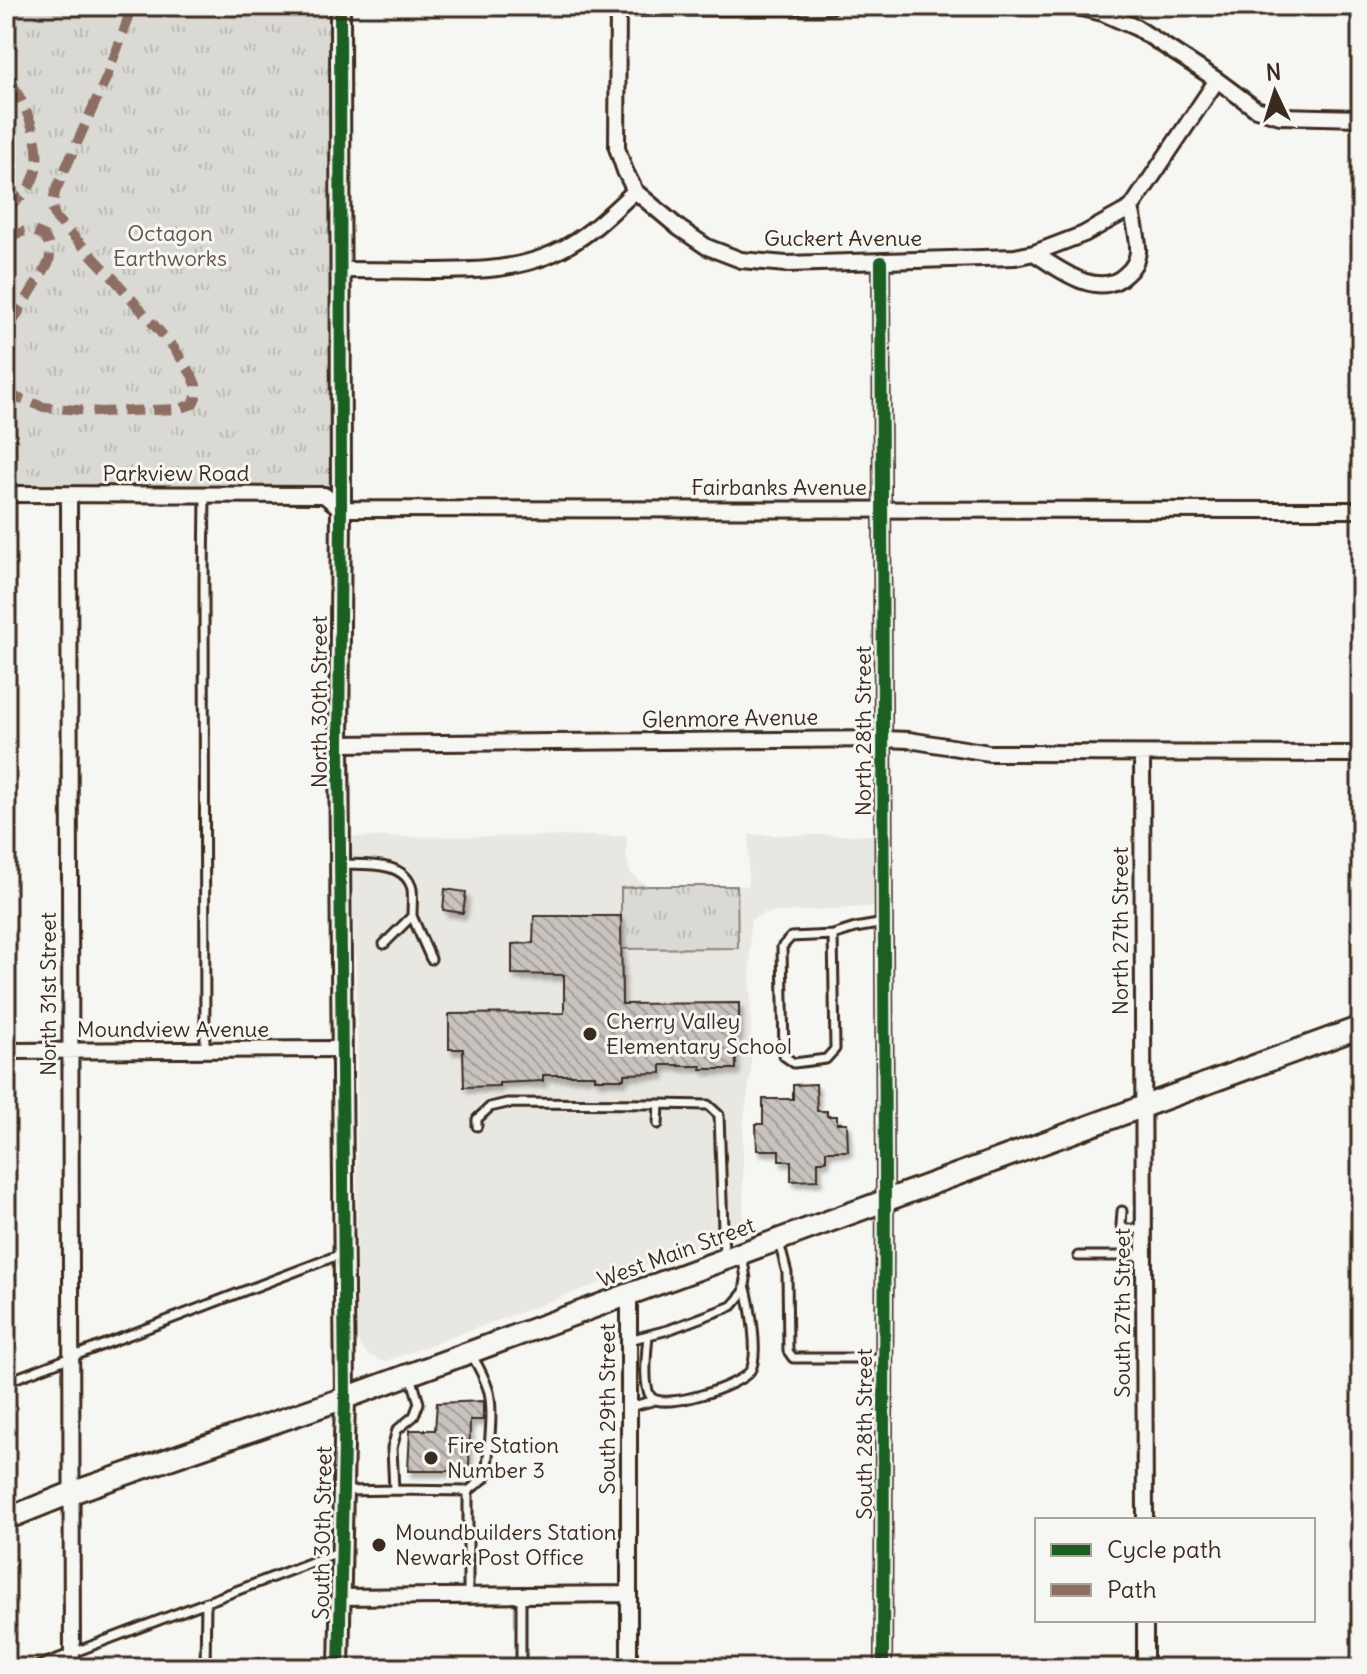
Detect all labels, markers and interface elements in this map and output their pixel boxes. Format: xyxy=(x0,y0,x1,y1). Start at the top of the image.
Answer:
north arrow xyxy=(1235,52,1315,132)
text: N xyxy=(1265,58,1282,87)
park label: Octagon Earthworks xyxy=(113,219,227,272)
street label: Guckert Avenue xyxy=(764,224,922,252)
street label: Parkview Road xyxy=(102,459,250,487)
street label: Fairbanks Avenue xyxy=(691,473,867,501)
street label: North 30th Street xyxy=(305,616,333,788)
street label: North 28th Street xyxy=(849,646,877,816)
street label: Glenmore Avenue xyxy=(642,702,818,734)
street label: North 27th Street xyxy=(1106,847,1134,1015)
street label: North 31st Street xyxy=(34,912,62,1076)
place label: Cherry Valley Elementary School xyxy=(606,1007,792,1060)
street label: Moundview Avenue xyxy=(77,1015,269,1043)
marker: Cherry Valley Elementary School xyxy=(581,1025,599,1043)
street label: West Main Street xyxy=(593,1211,759,1293)
street label: South 27th Street xyxy=(1108,1228,1136,1398)
street label: South 29th Street xyxy=(593,1323,621,1495)
street label: South 28th Street xyxy=(850,1348,878,1520)
place label: Fire Station Number 3 xyxy=(447,1431,559,1484)
street label: South 30th Street xyxy=(306,1446,338,1620)
marker: Fire Station Number 3 xyxy=(422,1449,440,1467)
place label: Moundbuilders Station Newark Post Office xyxy=(395,1518,617,1571)
legend xyxy=(1035,1518,1315,1622)
text: Cycle path xyxy=(1107,1534,1222,1564)
marker: Moundbuilders Station Newark Post Office xyxy=(370,1536,388,1554)
text: Path xyxy=(1107,1574,1157,1604)

